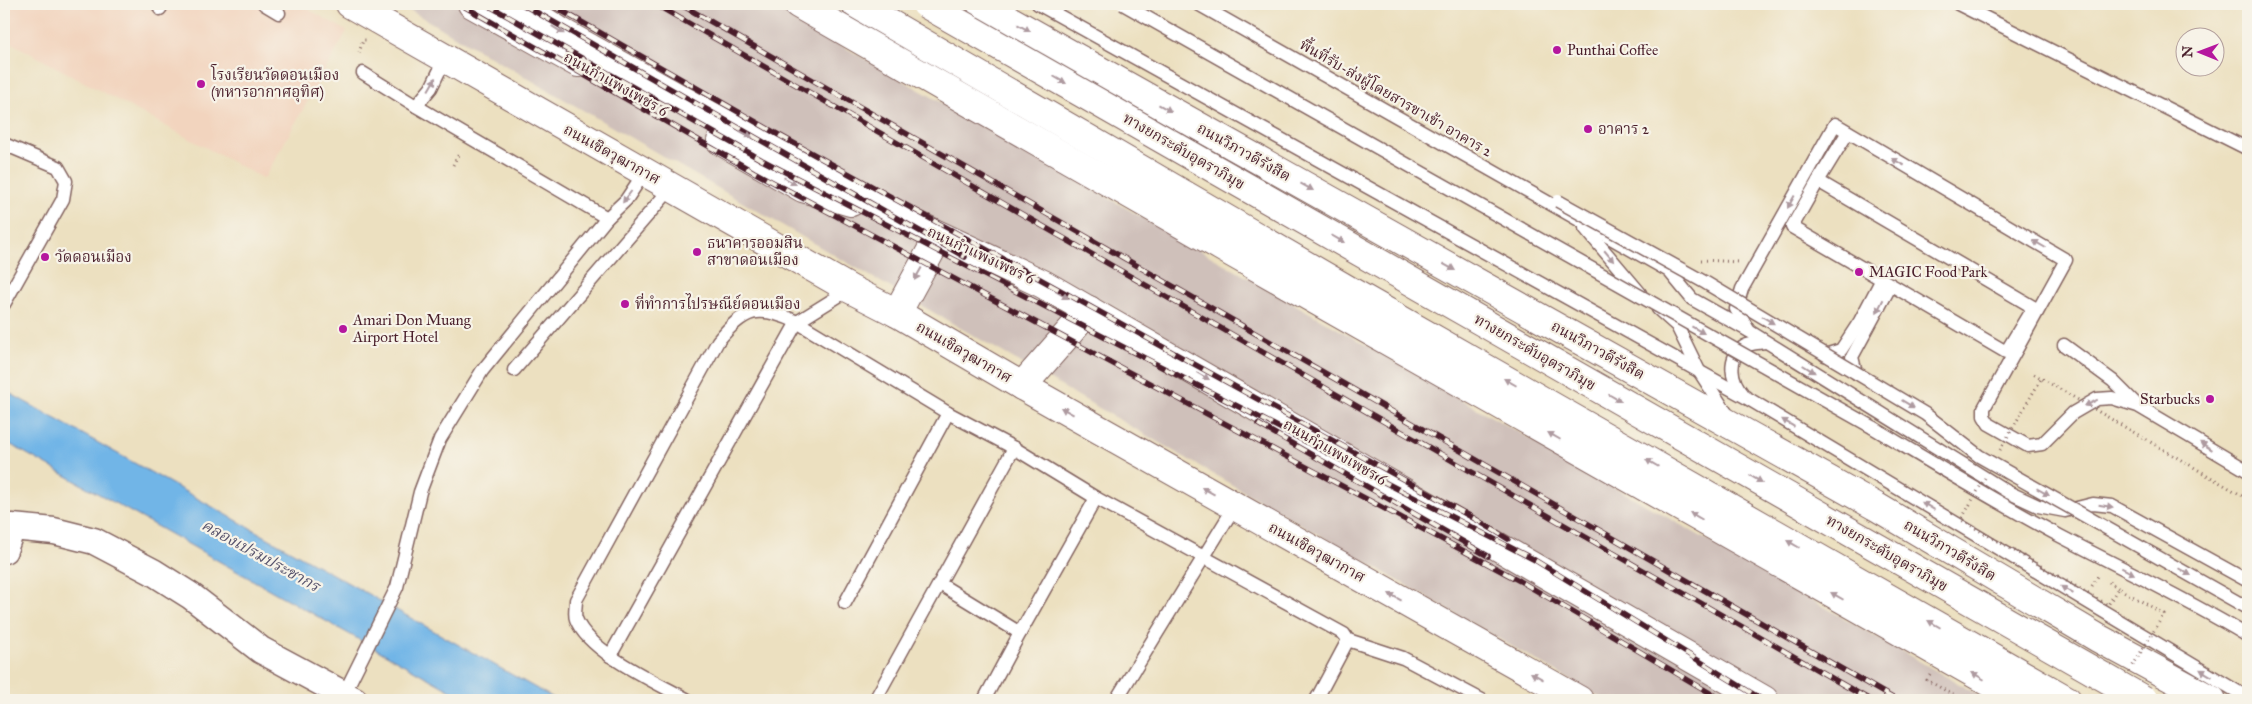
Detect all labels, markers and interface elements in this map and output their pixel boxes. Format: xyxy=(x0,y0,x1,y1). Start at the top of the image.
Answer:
one-way arrow xyxy=(1017,23,1030,32)
one-way arrow xyxy=(551,25,565,35)
north arrow xyxy=(2174,28,2224,78)
street label: พื้นที่รับ-ส่งผู้โดยสารขาเข้า อาคาร 2 xyxy=(1296,34,1497,162)
place label: Punthai Coffee xyxy=(1567,41,1658,59)
marker: Punthai Coffee xyxy=(1551,44,1563,56)
text: N xyxy=(2179,46,2196,58)
street label: ถนนกำแพงเพชร 6 xyxy=(561,48,672,121)
place label: โรงเรียนวัดดอนเมือง (ทหารอากาศอุทิศ) xyxy=(210,64,339,103)
one-way arrow xyxy=(1053,76,1066,85)
one-way arrow xyxy=(428,77,437,90)
marker: โรงเรียนวัดดอนเมือง (ทหารอากาศอุทิศ) xyxy=(195,78,207,90)
one-way arrow xyxy=(1159,103,1172,112)
street label: ทางยกระดับอุตราภิมุข xyxy=(1119,109,1248,195)
street label: ถนนวิภาวดีรังสิต xyxy=(1194,119,1294,185)
street label: ถนนเชิดวุฒากาศ xyxy=(560,120,664,190)
place label: อาคาร 2 xyxy=(1598,120,1650,138)
marker: อาคาร 2 xyxy=(1582,123,1594,135)
one-way arrow xyxy=(739,130,753,138)
one-way arrow xyxy=(1892,157,1905,166)
one-way arrow xyxy=(783,177,798,185)
one-way arrow xyxy=(1300,183,1314,191)
one-way arrow xyxy=(622,190,633,203)
one-way arrow xyxy=(1787,195,1796,208)
street label: ถนนกำแพงเพชร 6 xyxy=(924,222,1039,288)
place label: ธนาคารออมสิน สาขาดอนเมือง xyxy=(707,234,803,269)
one-way arrow xyxy=(1331,235,1344,244)
one-way arrow xyxy=(2031,240,2046,248)
marker: ธนาคารออมสิน สาขาดอนเมือง xyxy=(691,246,703,258)
place label: วัดดอนเมือง xyxy=(55,248,132,266)
one-way arrow xyxy=(1604,250,1615,263)
marker: วัดดอนเมือง xyxy=(39,251,51,263)
one-way arrow xyxy=(1442,262,1455,271)
place label: MAGIC Food Park xyxy=(1869,263,1988,281)
marker: MAGIC Food Park xyxy=(1853,266,1865,278)
one-way arrow xyxy=(914,267,922,282)
one-way arrow xyxy=(1056,290,1069,299)
place label: ที่ทำการไปรษณีย์ดอนเมือง xyxy=(635,293,801,313)
marker: ที่ทำการไปรษณีย์ดอนเมือง xyxy=(619,298,631,310)
one-way arrow xyxy=(1876,299,1884,313)
street label: ทางยกระดับอุตราภิมุข xyxy=(1470,310,1599,396)
place label: Amari Don Muang Airport Hotel xyxy=(352,311,472,346)
one-way arrow xyxy=(1761,316,1774,325)
street label: ถนนเชิดวุฒากาศ xyxy=(912,317,1015,389)
street label: ถนนวิภาวดีรังสิต xyxy=(1548,317,1648,383)
marker: Amari Don Muang Airport Hotel xyxy=(337,323,349,335)
one-way arrow xyxy=(1692,326,1705,335)
one-way arrow xyxy=(1802,364,1815,373)
one-way arrow xyxy=(1197,371,1210,380)
one-way arrow xyxy=(1504,378,1517,387)
place label: Starbucks xyxy=(2140,390,2200,408)
marker: Starbucks xyxy=(2204,393,2216,405)
one-way arrow xyxy=(1608,394,1623,402)
one-way arrow xyxy=(1901,399,1914,408)
one-way arrow xyxy=(2084,399,2098,407)
one-way arrow xyxy=(1060,407,1073,416)
street label: ถนนกำแพงเพชร 6 xyxy=(1280,415,1391,490)
one-way arrow xyxy=(1782,418,1795,427)
one-way arrow xyxy=(1548,431,1561,440)
one-way arrow xyxy=(2200,442,2213,451)
one-way arrow xyxy=(1644,459,1659,467)
one-way arrow xyxy=(1750,474,1763,483)
one-way arrow xyxy=(1201,487,1216,495)
one-way arrow xyxy=(2037,488,2050,497)
one-way arrow xyxy=(1921,502,1934,511)
one-way arrow xyxy=(2099,502,2115,510)
one-way arrow xyxy=(1689,511,1702,520)
street label: ทางยกระดับอุตราภิมุข xyxy=(1822,511,1951,597)
water label: คลองเปรมประชากร xyxy=(199,515,325,597)
street label: ถนนวิภาวดีรังสิต xyxy=(1901,515,1999,585)
street label: ถนนเชิดวุฒากาศ xyxy=(1265,518,1369,588)
one-way arrow xyxy=(1786,539,1799,548)
one-way arrow xyxy=(2120,567,2135,575)
one-way arrow xyxy=(2178,568,2191,577)
one-way arrow xyxy=(2061,585,2074,594)
one-way arrow xyxy=(1389,592,1402,601)
one-way arrow xyxy=(1829,592,1844,600)
one-way arrow xyxy=(1926,620,1941,628)
one-way arrow xyxy=(2200,669,2213,678)
one-way arrow xyxy=(1530,672,1544,681)
one-way arrow xyxy=(1971,672,1986,680)

